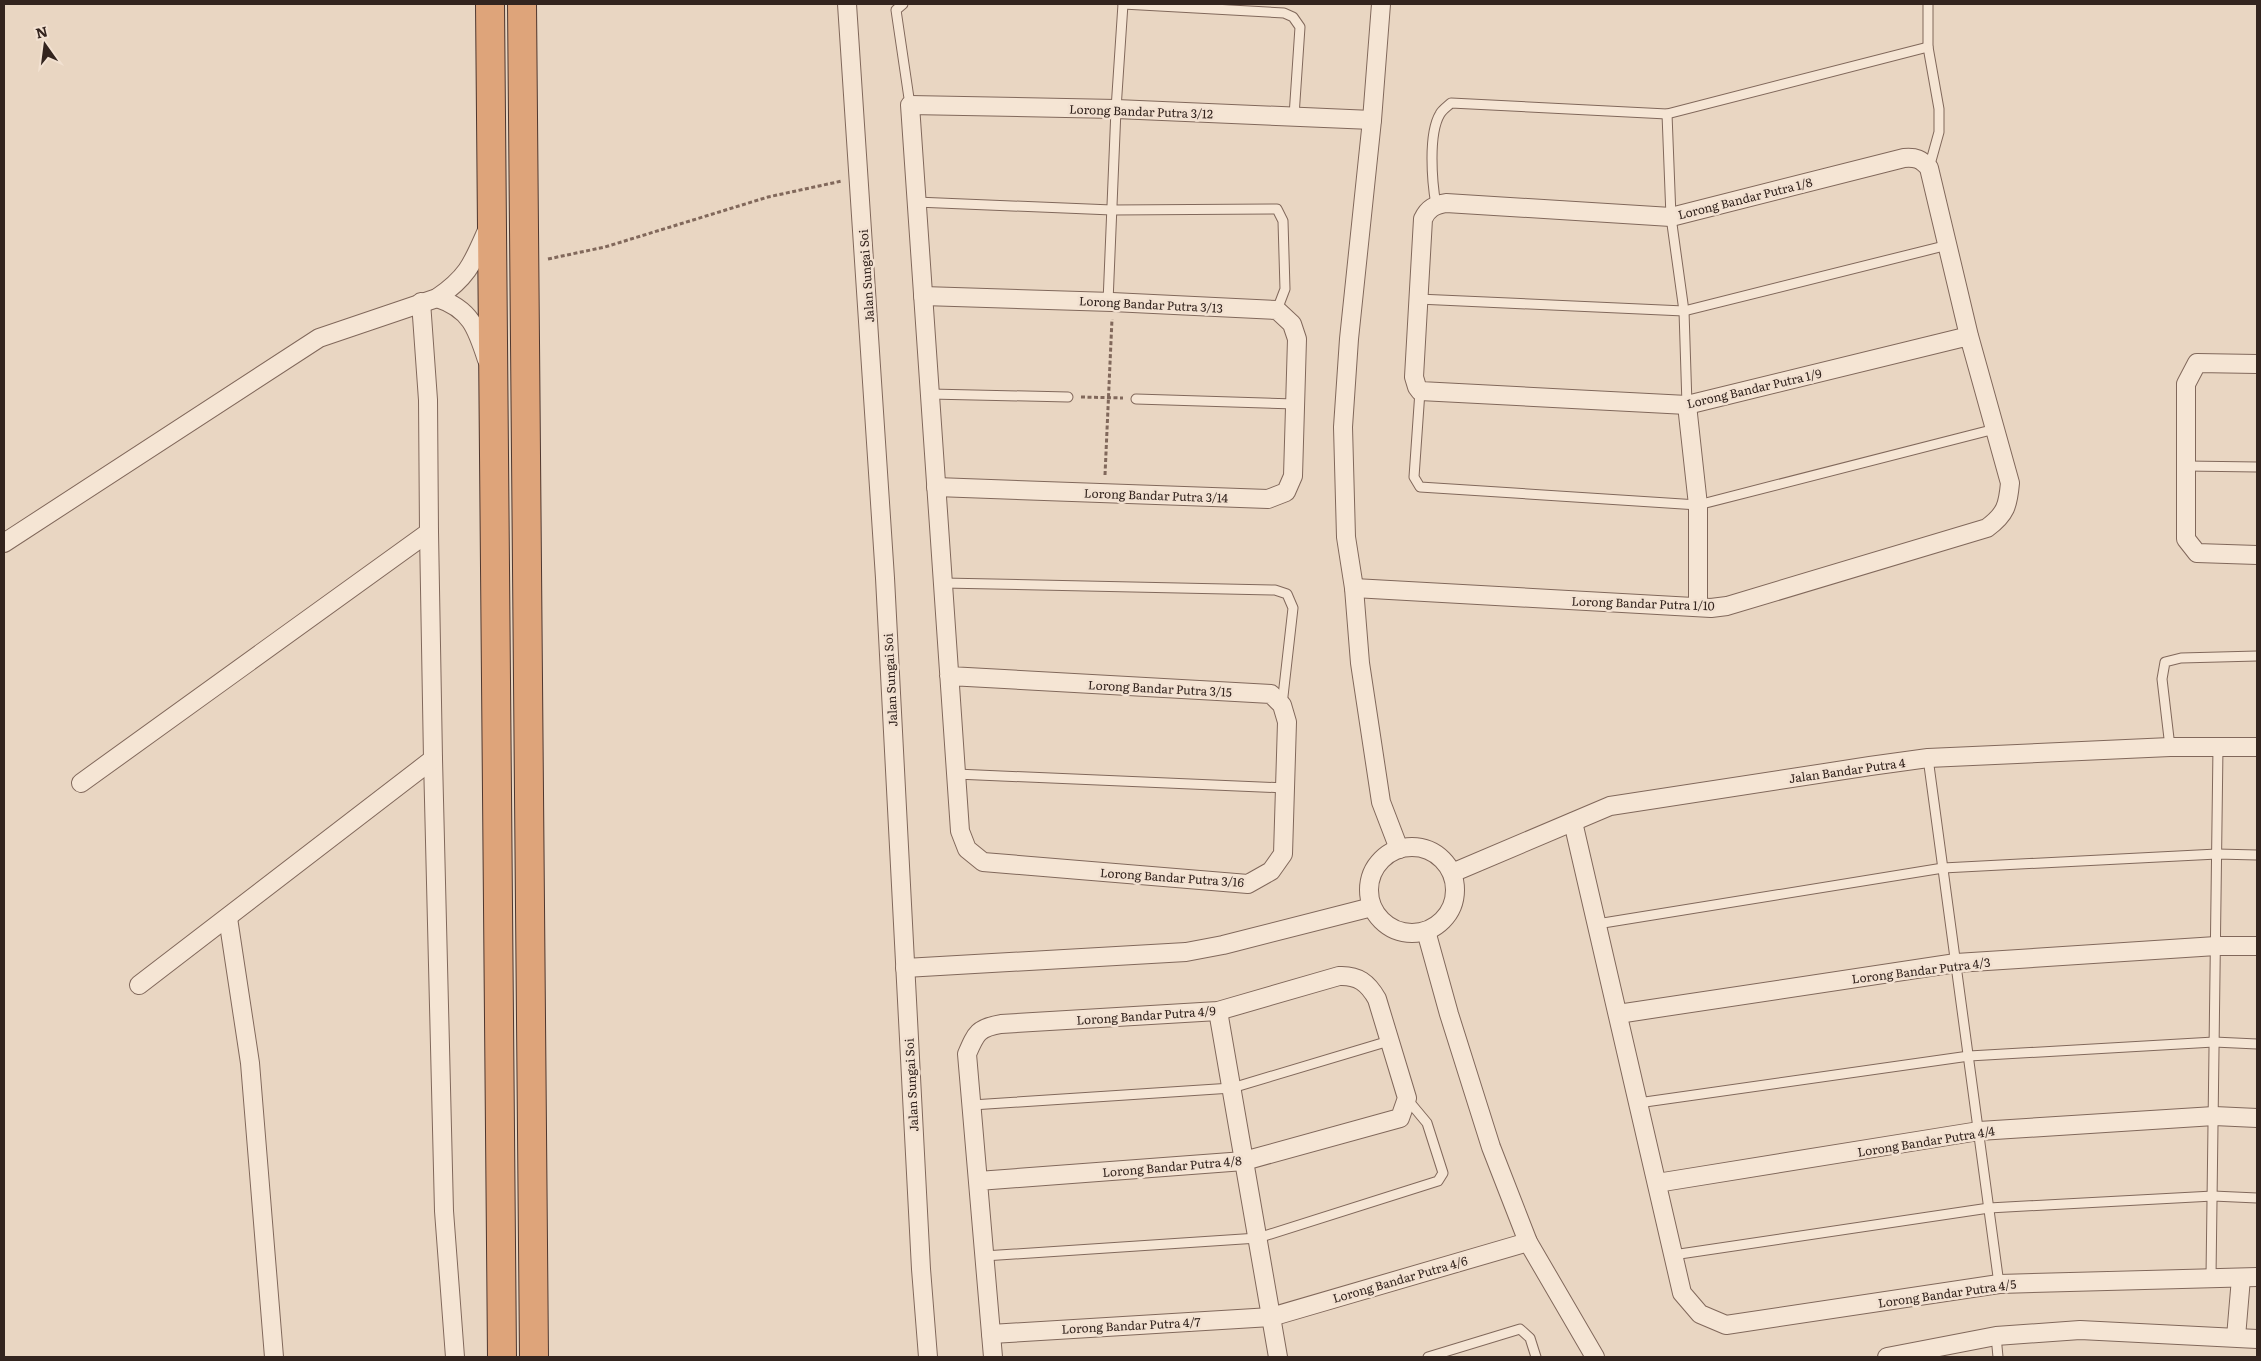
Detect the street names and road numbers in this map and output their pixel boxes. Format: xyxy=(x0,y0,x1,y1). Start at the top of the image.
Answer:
street label: Lorong Bandar Putra 3/12 xyxy=(1069,99,1213,123)
street label: Lorong Bandar Putra 1/8 xyxy=(1676,172,1815,223)
street label: Jalan Sungai Soi xyxy=(854,229,878,323)
street label: Lorong Bandar Putra 3/13 xyxy=(1078,291,1224,317)
street label: Lorong Bandar Putra 1/9 xyxy=(1685,364,1823,412)
street label: Lorong Bandar Putra 3/14 xyxy=(1084,483,1229,507)
street label: Lorong Bandar Putra 1/10 xyxy=(1571,592,1715,614)
street label: Jalan Sungai Soi xyxy=(879,633,901,727)
street label: Lorong Bandar Putra 3/15 xyxy=(1088,675,1232,701)
street label: Jalan Bandar Putra 4 xyxy=(1788,753,1907,787)
street label: Lorong Bandar Putra 3/16 xyxy=(1099,863,1245,891)
street label: Lorong Bandar Putra 4/3 xyxy=(1851,953,1991,987)
street label: Lorong Bandar Putra 4/9 xyxy=(1076,1001,1216,1029)
street label: Jalan Sungai Soi xyxy=(900,1038,922,1132)
street label: Lorong Bandar Putra 4/4 xyxy=(1856,1121,1996,1161)
street label: Lorong Bandar Putra 4/8 xyxy=(1101,1151,1243,1181)
street label: Lorong Bandar Putra 4/6 xyxy=(1330,1251,1470,1307)
street label: Lorong Bandar Putra 4/5 xyxy=(1877,1274,2017,1312)
street label: Lorong Bandar Putra 4/7 xyxy=(1061,1312,1201,1338)

